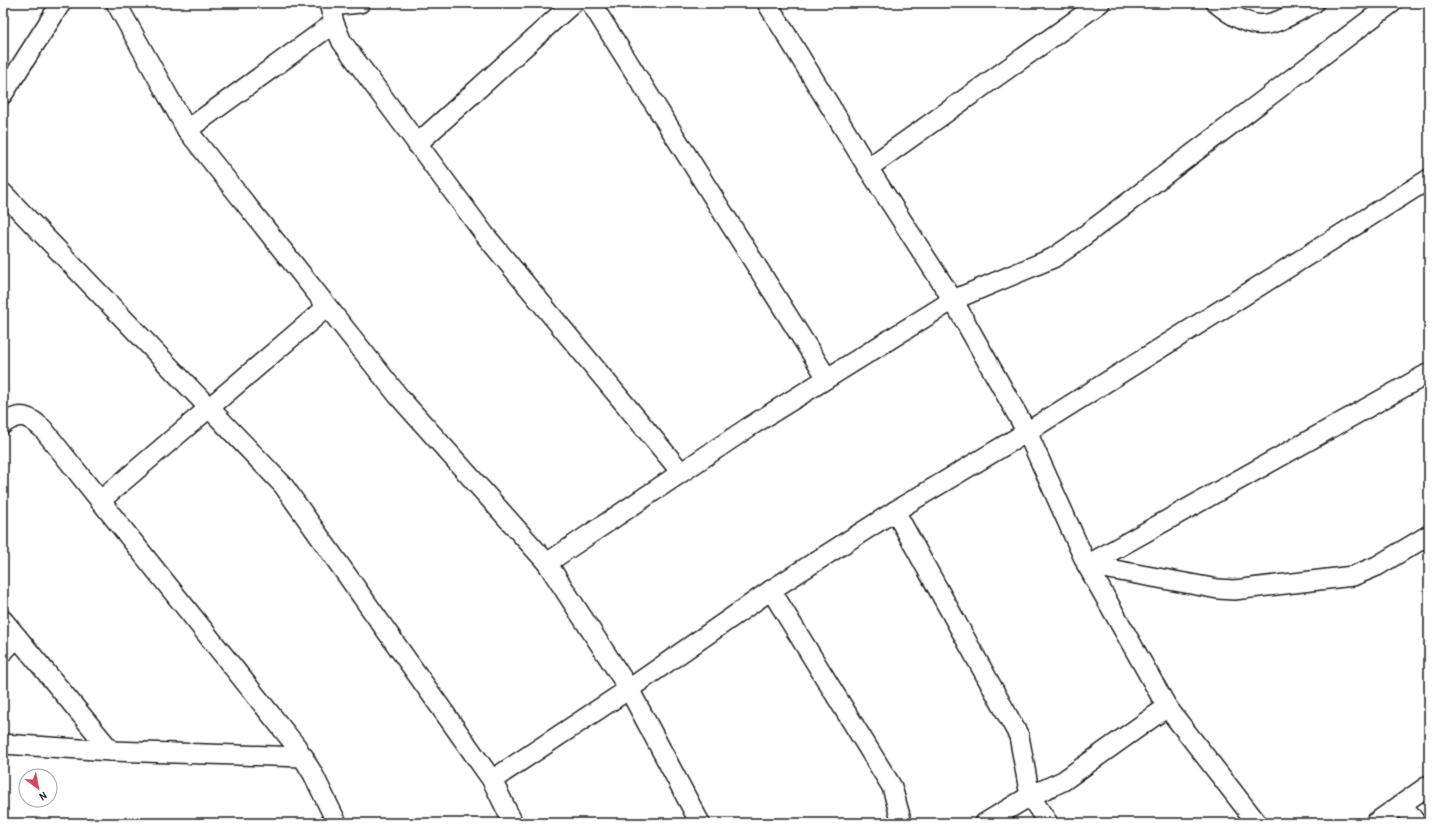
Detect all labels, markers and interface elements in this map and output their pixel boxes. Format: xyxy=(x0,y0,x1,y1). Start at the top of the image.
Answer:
north arrow xyxy=(18,768,58,808)
text: N xyxy=(37,789,49,804)

